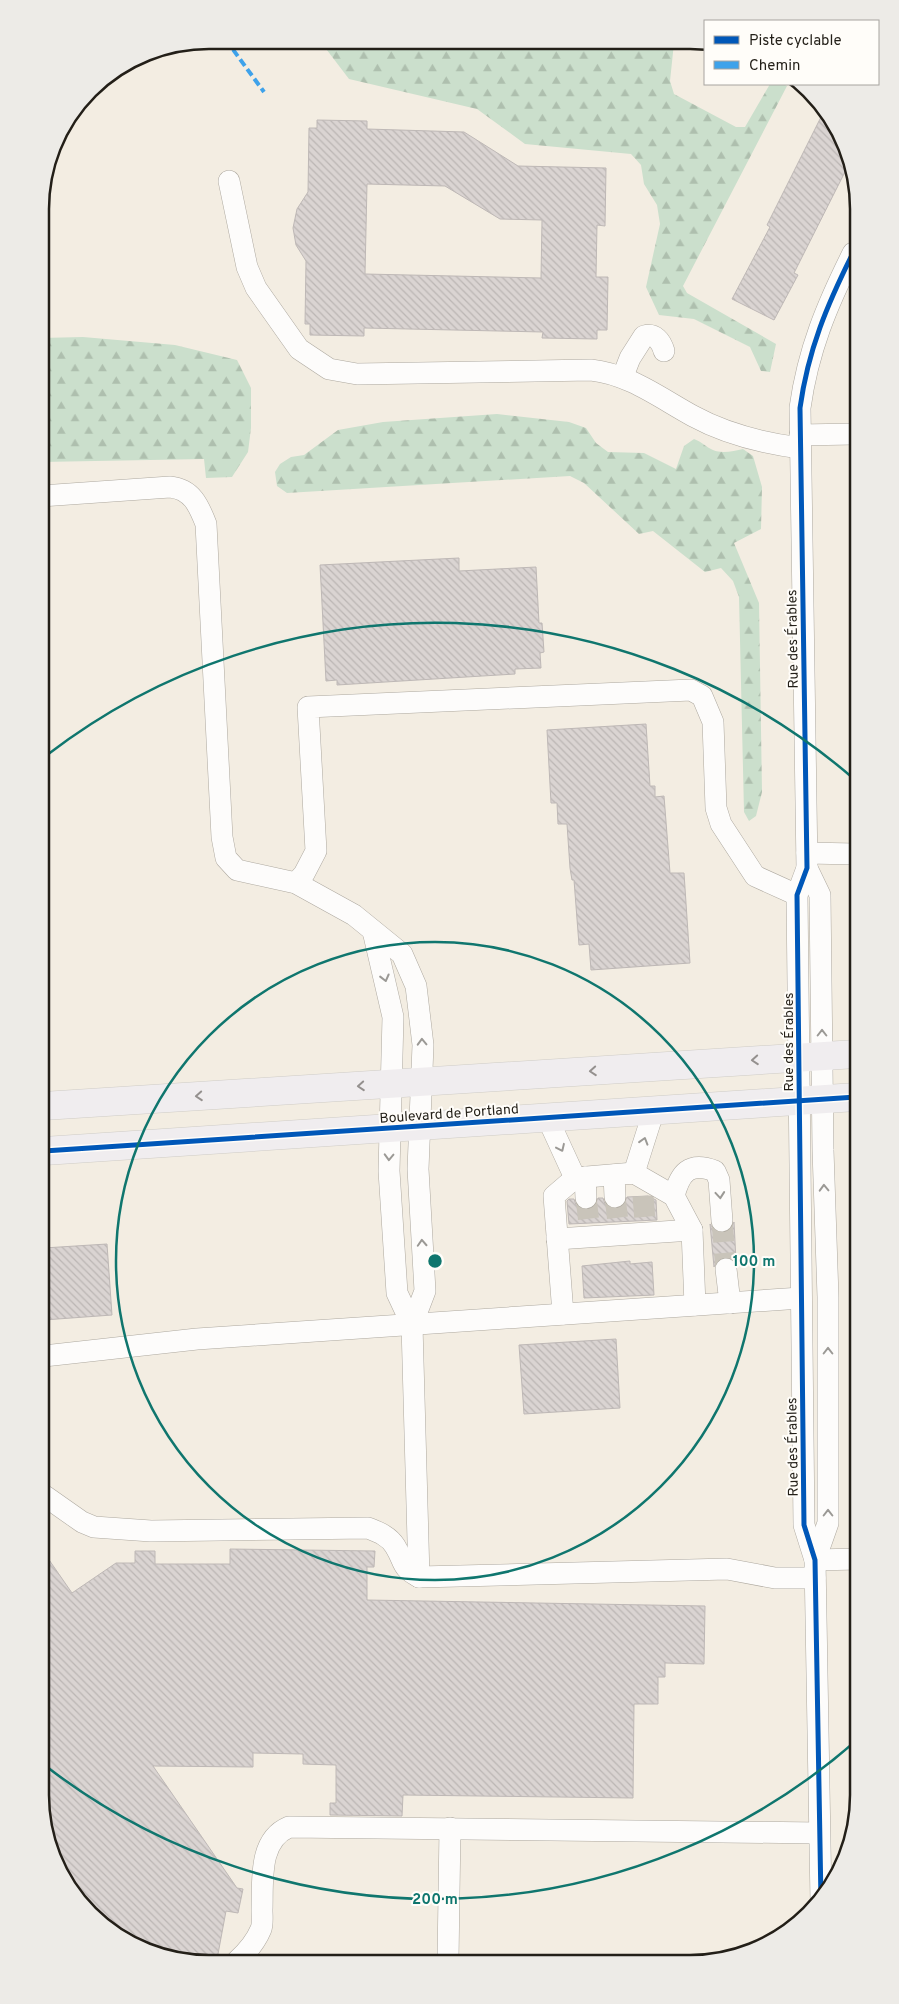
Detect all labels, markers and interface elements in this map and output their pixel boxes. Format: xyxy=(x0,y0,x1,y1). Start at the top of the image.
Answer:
legend xyxy=(704,20,879,85)
text: Piste cyclable xyxy=(749,32,842,51)
text: Chemin xyxy=(749,57,801,76)
street label: Rue des Érables xyxy=(783,589,803,689)
one-way arrow xyxy=(379,973,390,982)
street label: Rue des Érables xyxy=(780,992,798,1092)
one-way arrow xyxy=(817,1029,827,1036)
one-way arrow xyxy=(417,1038,428,1046)
one-way arrow xyxy=(751,1054,759,1065)
one-way arrow xyxy=(589,1065,597,1076)
one-way arrow xyxy=(357,1080,365,1091)
one-way arrow xyxy=(194,1091,202,1102)
street label: Boulevard de Portland xyxy=(379,1101,519,1128)
one-way arrow xyxy=(638,1138,648,1146)
one-way arrow xyxy=(555,1142,565,1151)
one-way arrow xyxy=(384,1153,395,1161)
one-way arrow xyxy=(819,1184,829,1192)
one-way arrow xyxy=(715,1191,726,1199)
one-way arrow xyxy=(417,1239,428,1247)
centre of rings xyxy=(426,1252,444,1270)
text: 100 m xyxy=(733,1253,775,1272)
one-way arrow xyxy=(823,1347,833,1354)
street label: Rue des Érables xyxy=(783,1397,803,1497)
one-way arrow xyxy=(823,1509,833,1517)
text: 200 m xyxy=(412,1891,458,1910)

